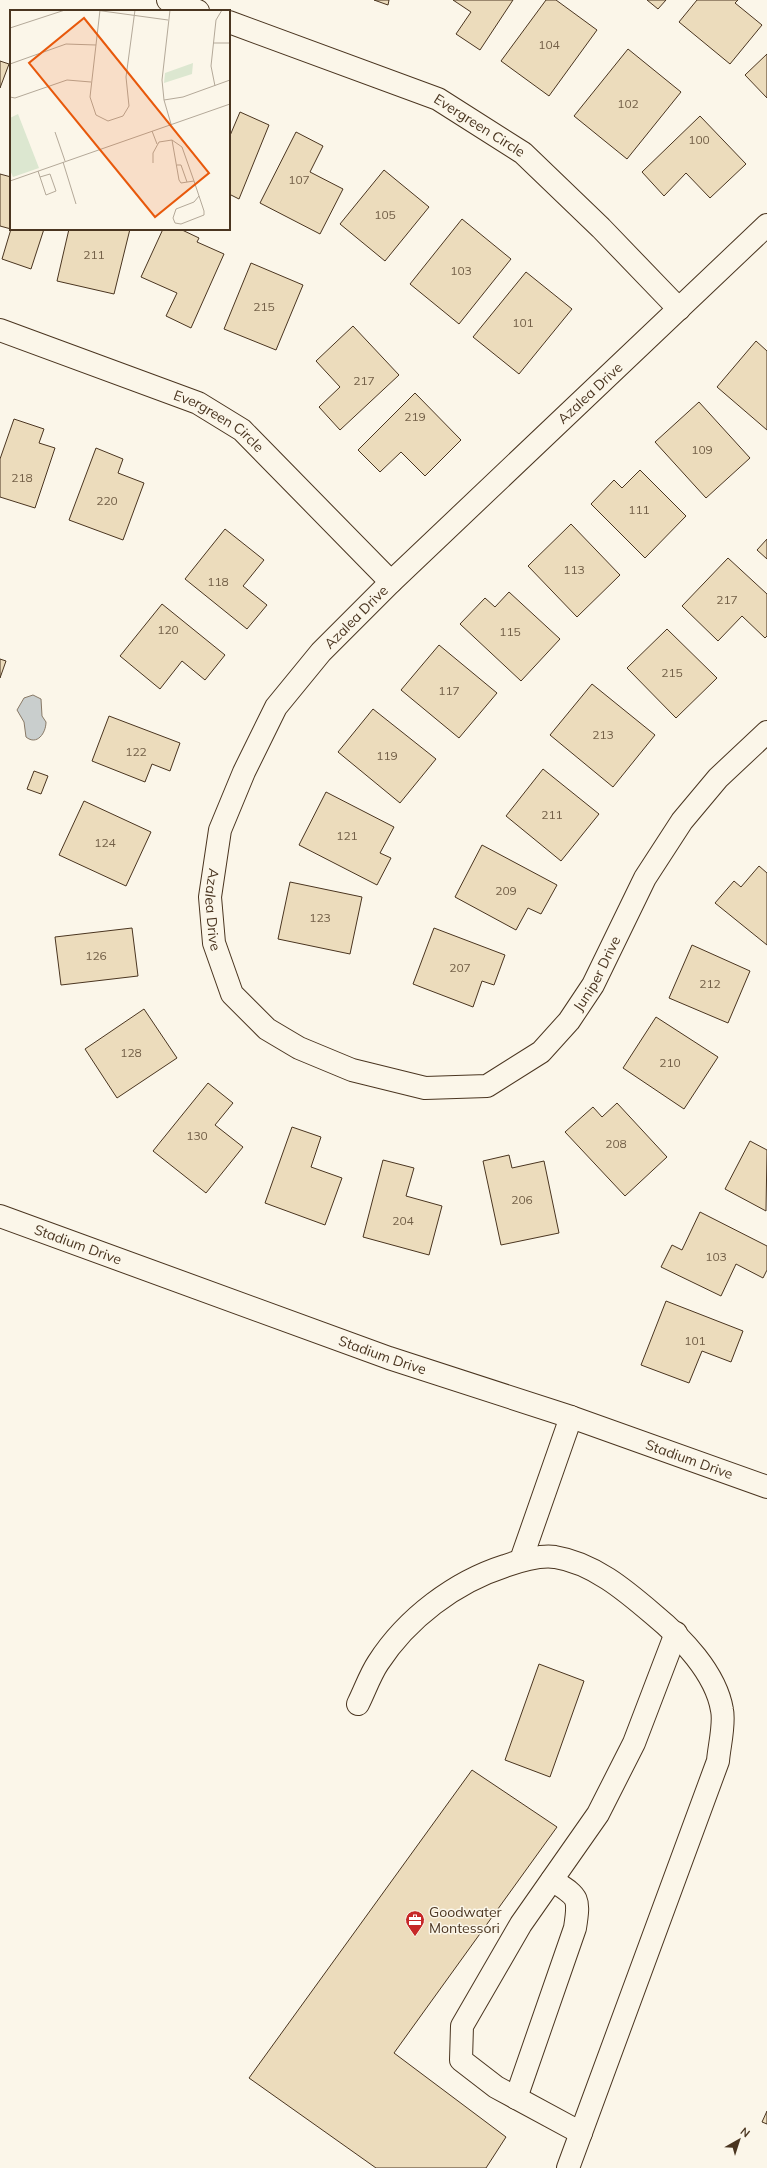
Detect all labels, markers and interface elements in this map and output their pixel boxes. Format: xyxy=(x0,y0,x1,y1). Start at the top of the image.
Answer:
inset map xyxy=(10,10,230,230)
house number: 104 xyxy=(538,37,560,52)
street label: Evergreen Circle xyxy=(431,90,529,161)
house number: 102 xyxy=(617,96,639,111)
house number: 100 xyxy=(688,132,710,147)
house number: 107 xyxy=(288,172,310,187)
house number: 105 xyxy=(374,207,396,222)
house number: 211 xyxy=(83,247,105,262)
house number: 103 xyxy=(450,263,472,278)
house number: 215 xyxy=(253,299,275,314)
house number: 101 xyxy=(512,315,534,330)
street label: Azalea Drive xyxy=(554,358,626,428)
house number: 217 xyxy=(353,373,375,388)
street label: Evergreen Circle xyxy=(171,386,268,456)
house number: 219 xyxy=(404,409,426,424)
house number: 109 xyxy=(691,442,713,457)
house number: 218 xyxy=(11,470,33,485)
house number: 220 xyxy=(96,493,118,508)
house number: 111 xyxy=(628,502,650,517)
house number: 113 xyxy=(563,562,585,577)
house number: 118 xyxy=(207,574,229,589)
street label: Azalea Drive xyxy=(320,581,392,653)
house number: 217 xyxy=(716,592,738,607)
house number: 120 xyxy=(157,622,179,637)
house number: 115 xyxy=(499,624,521,639)
house number: 215 xyxy=(661,665,683,680)
house number: 117 xyxy=(438,683,460,698)
house number: 213 xyxy=(592,727,614,742)
house number: 122 xyxy=(125,744,147,759)
house number: 119 xyxy=(376,748,398,763)
house number: 211 xyxy=(541,807,563,822)
house number: 121 xyxy=(336,828,358,843)
house number: 124 xyxy=(94,835,116,850)
street label: Azalea Drive xyxy=(201,867,225,953)
house number: 209 xyxy=(495,883,517,898)
house number: 123 xyxy=(309,910,331,925)
street label: Juniper Drive xyxy=(569,933,624,1014)
house number: 126 xyxy=(85,948,107,963)
house number: 207 xyxy=(449,960,471,975)
house number: 212 xyxy=(699,976,721,991)
house number: 128 xyxy=(120,1045,142,1060)
house number: 210 xyxy=(659,1055,681,1070)
house number: 130 xyxy=(186,1128,208,1143)
house number: 208 xyxy=(605,1136,627,1151)
house number: 206 xyxy=(511,1192,533,1207)
house number: 204 xyxy=(392,1213,414,1228)
street label: Stadium Drive xyxy=(32,1220,124,1269)
house number: 103 xyxy=(705,1249,727,1264)
street label: Stadium Drive xyxy=(336,1331,429,1379)
house number: 101 xyxy=(684,1333,706,1348)
street label: Stadium Drive xyxy=(643,1435,735,1483)
place label: Goodwater Montessori xyxy=(429,1903,502,1937)
office icon: Goodwater Montessori xyxy=(404,1909,426,1937)
north arrow xyxy=(719,2120,759,2160)
text: N xyxy=(738,2124,753,2140)

